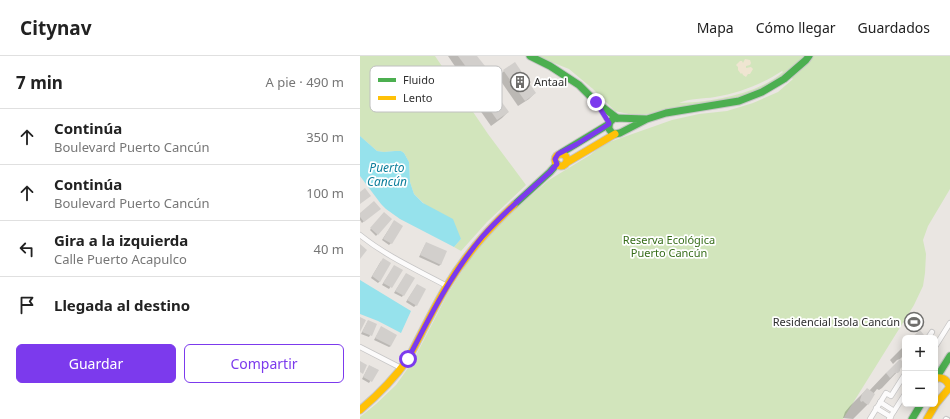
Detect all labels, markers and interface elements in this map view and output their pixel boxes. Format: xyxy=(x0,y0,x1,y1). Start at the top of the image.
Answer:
text: Citynav xyxy=(20,15,92,41)
text: Mapa xyxy=(697,18,734,37)
text: Cómo llegar xyxy=(756,18,836,37)
text: Guardados xyxy=(858,18,930,37)
legend xyxy=(370,66,502,112)
text: 7 min xyxy=(16,71,63,94)
building icon: Antaal xyxy=(509,71,531,93)
text: Fluido xyxy=(403,72,435,87)
text: A pie · 490 m xyxy=(266,73,344,91)
place label: Antaal xyxy=(534,74,567,89)
text: Lento xyxy=(403,90,433,105)
route end xyxy=(587,93,605,111)
text: Continúa xyxy=(54,118,122,138)
icon: ahead xyxy=(16,126,38,148)
text: 350 m xyxy=(306,128,344,146)
text: Boulevard Puerto Cancún xyxy=(54,138,210,156)
water label: Puerto Cancún xyxy=(367,159,407,190)
text: Continúa xyxy=(54,174,122,194)
icon: ahead xyxy=(16,182,38,204)
text: 100 m xyxy=(306,184,344,202)
text: Boulevard Puerto Cancún xyxy=(54,194,210,212)
text: Gira a la izquierda xyxy=(54,230,188,250)
park label: Reserva Ecológica Puerto Cancún xyxy=(623,232,715,260)
icon: left xyxy=(16,238,38,260)
text: 40 m xyxy=(314,240,344,258)
text: Calle Puerto Acapulco xyxy=(54,250,187,268)
icon: arrive xyxy=(16,294,38,316)
text: Llegada al destino xyxy=(54,295,190,315)
sports icon: Residencial Isola Cancún xyxy=(903,311,925,333)
place label: Residencial Isola Cancún xyxy=(773,314,900,329)
map controls xyxy=(902,335,938,407)
button: + xyxy=(902,335,938,371)
button: Guardar xyxy=(16,344,176,383)
button: Compartir xyxy=(184,344,344,383)
route start xyxy=(399,350,417,368)
button: − xyxy=(902,371,938,407)

